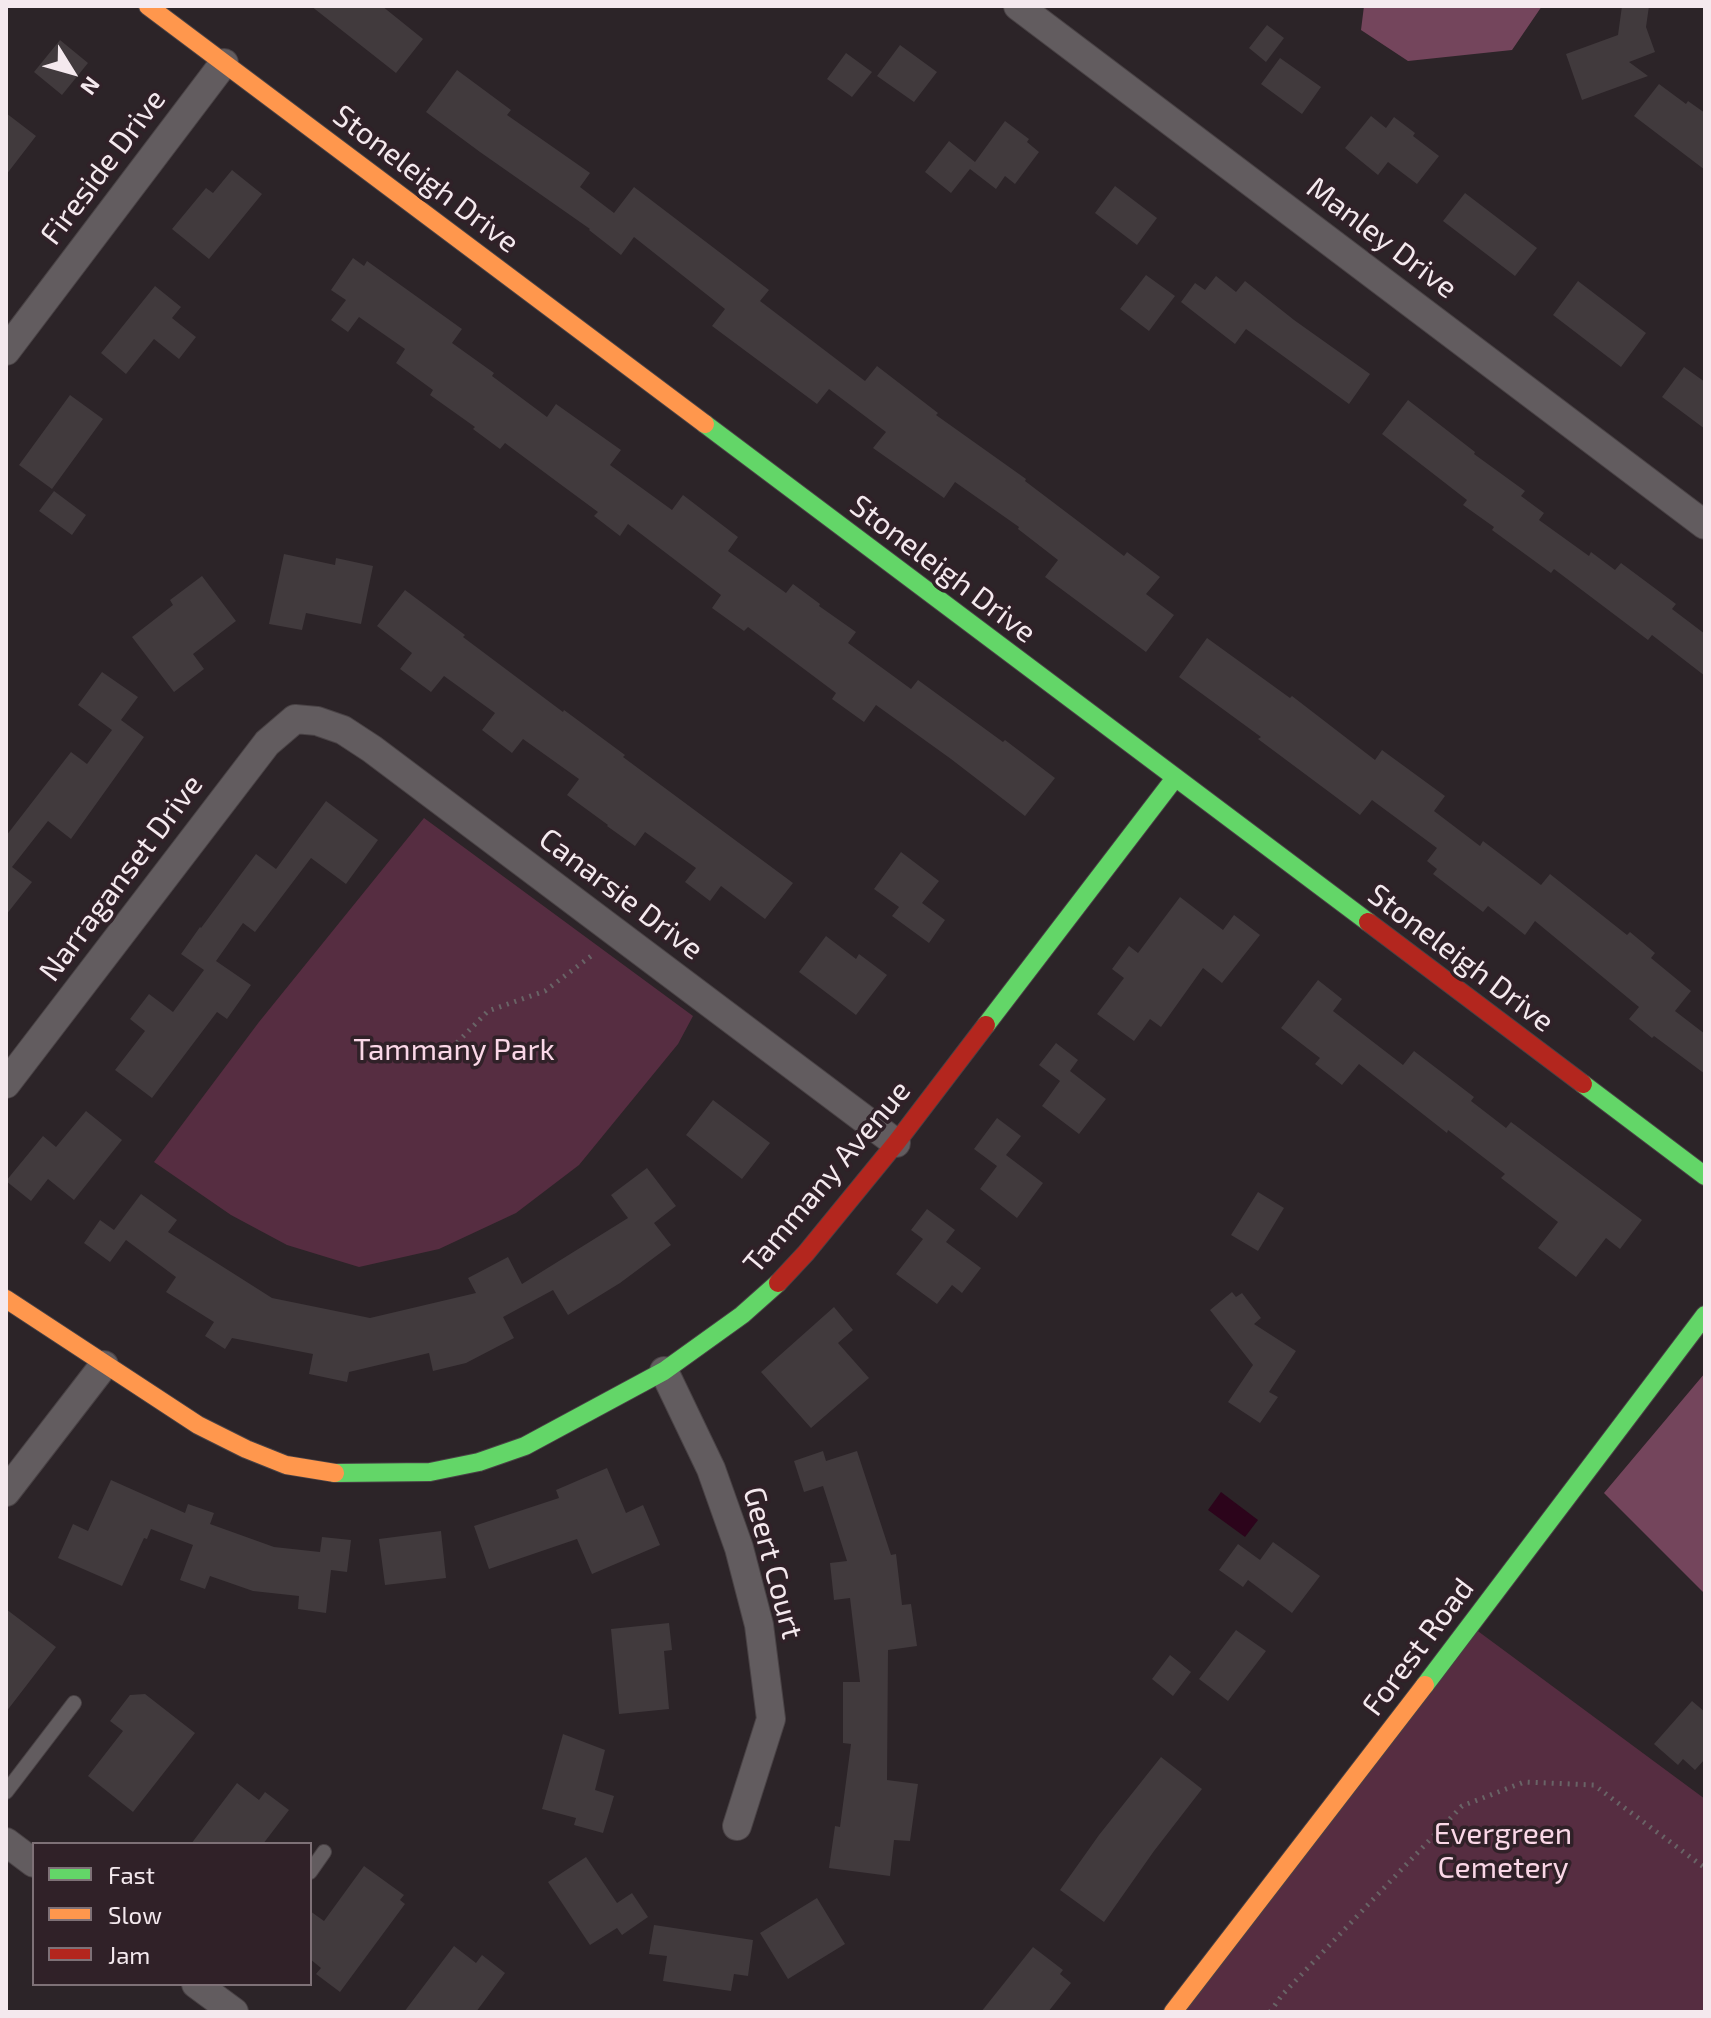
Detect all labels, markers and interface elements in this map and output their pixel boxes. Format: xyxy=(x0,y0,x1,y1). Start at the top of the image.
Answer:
north arrow xyxy=(32,32,112,112)
text: N xyxy=(76,72,106,101)
street label: Fireside Drive xyxy=(33,82,173,252)
street label: Stoneleigh Drive xyxy=(326,97,526,261)
street label: Manley Drive xyxy=(1300,170,1464,306)
street label: Stoneleigh Drive xyxy=(843,487,1043,651)
street label: Narraganset Drive xyxy=(32,768,210,988)
street label: Canarsie Drive xyxy=(532,821,710,967)
street label: Stoneleigh Drive xyxy=(1361,876,1561,1040)
park label: Tammany Park xyxy=(353,1032,555,1068)
street label: Tammany Avenue xyxy=(736,1073,918,1281)
street label: Geert Court xyxy=(735,1483,811,1643)
street label: Forest Road xyxy=(1355,1571,1481,1723)
park label: Evergreen Cemetery xyxy=(1434,1816,1572,1886)
legend xyxy=(32,1842,312,1986)
text: Fast xyxy=(108,1860,155,1889)
text: Slow xyxy=(108,1900,162,1929)
text: Jam xyxy=(108,1940,150,1969)

